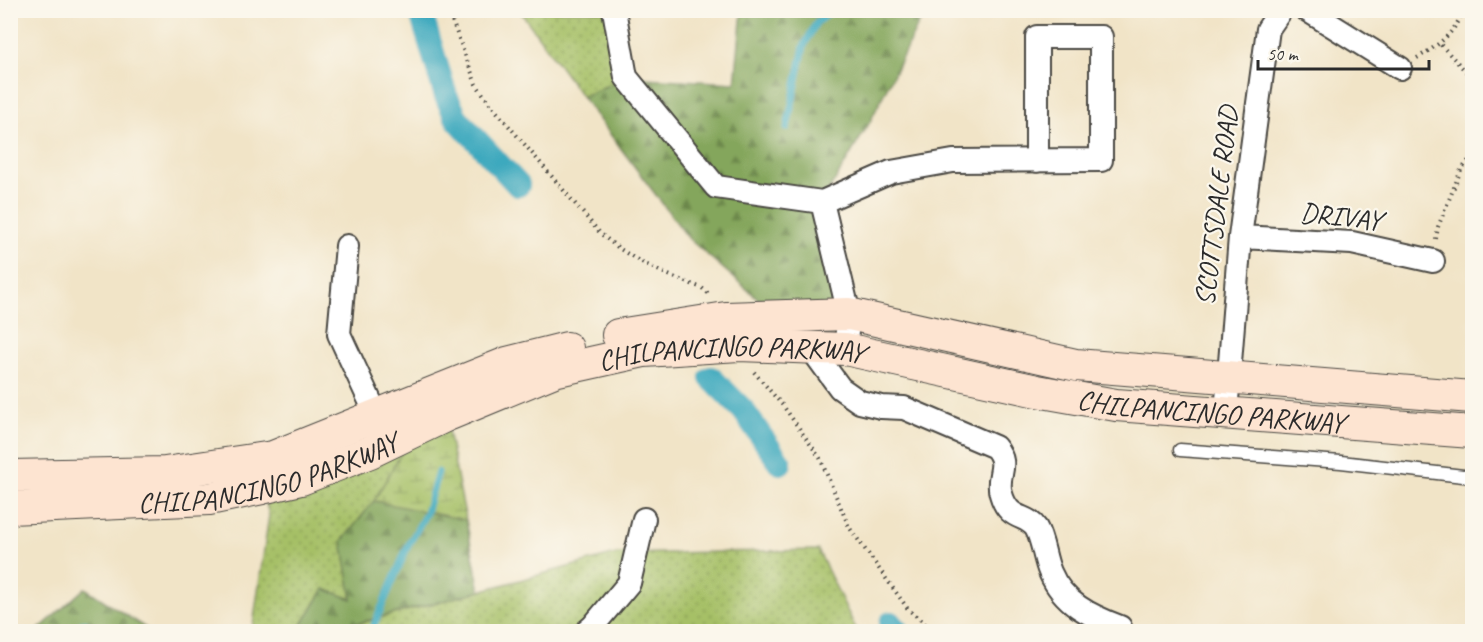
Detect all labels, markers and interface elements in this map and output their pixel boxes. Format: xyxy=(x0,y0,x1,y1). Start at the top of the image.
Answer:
scale bar xyxy=(1258,33,1429,71)
text: 50 m xyxy=(1267,43,1300,65)
street label: SCOTTSDALE ROAD xyxy=(1186,102,1246,308)
street label: DRIVAY xyxy=(1299,194,1389,238)
street label: CHILPANCINGO PARKWAY xyxy=(595,327,874,378)
street label: CHILPANCINGO PARKWAY xyxy=(1075,381,1352,440)
street label: CHILPANCINGO PARKWAY xyxy=(137,421,408,520)

